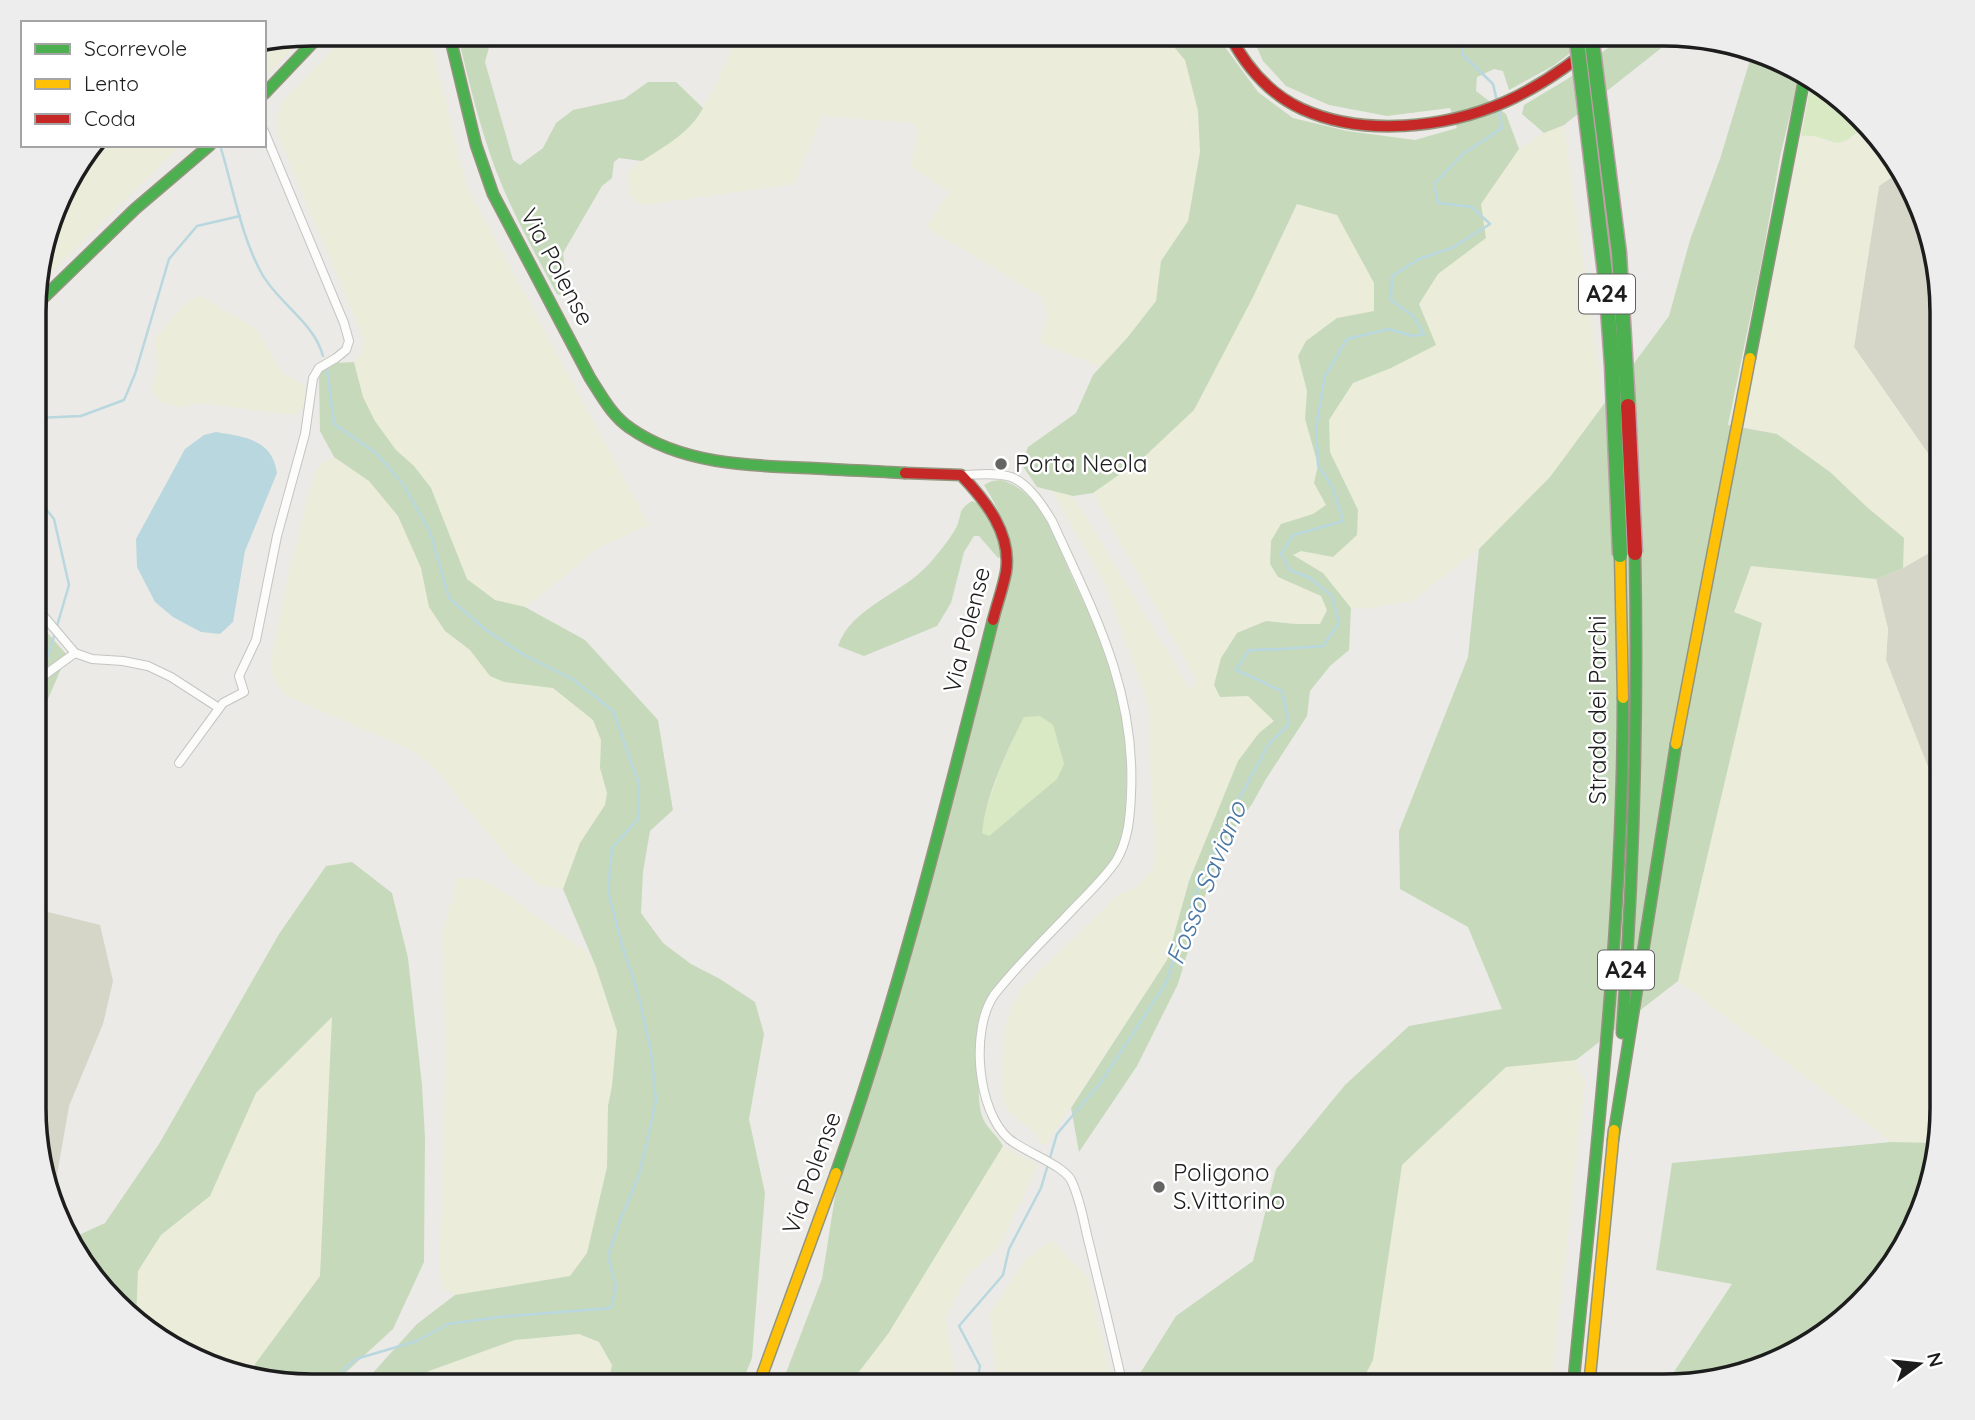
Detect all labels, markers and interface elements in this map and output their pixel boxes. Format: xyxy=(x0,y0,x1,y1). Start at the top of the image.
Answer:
legend xyxy=(21,21,266,147)
text: Scorrevole xyxy=(84,35,187,61)
text: Lento xyxy=(84,70,139,96)
text: Coda xyxy=(84,105,136,131)
street label: Via Polense xyxy=(515,203,601,330)
road number: A24 xyxy=(1579,274,1635,314)
place label: Porta Neola xyxy=(1015,448,1148,478)
marker: Porta Neola xyxy=(993,456,1009,472)
street label: Via Polense xyxy=(936,564,996,696)
street label: Strada dei Parchi xyxy=(1582,615,1612,805)
water label: Fosso Saviano xyxy=(1158,795,1254,969)
road number: A24 xyxy=(1598,951,1654,990)
street label: Via Polense xyxy=(775,1107,847,1238)
place label: Poligono S.Vittorino xyxy=(1173,1157,1285,1215)
marker: Poligono S.Vittorino xyxy=(1151,1179,1167,1195)
north arrow xyxy=(1884,1329,1954,1399)
text: N xyxy=(1922,1350,1949,1369)

